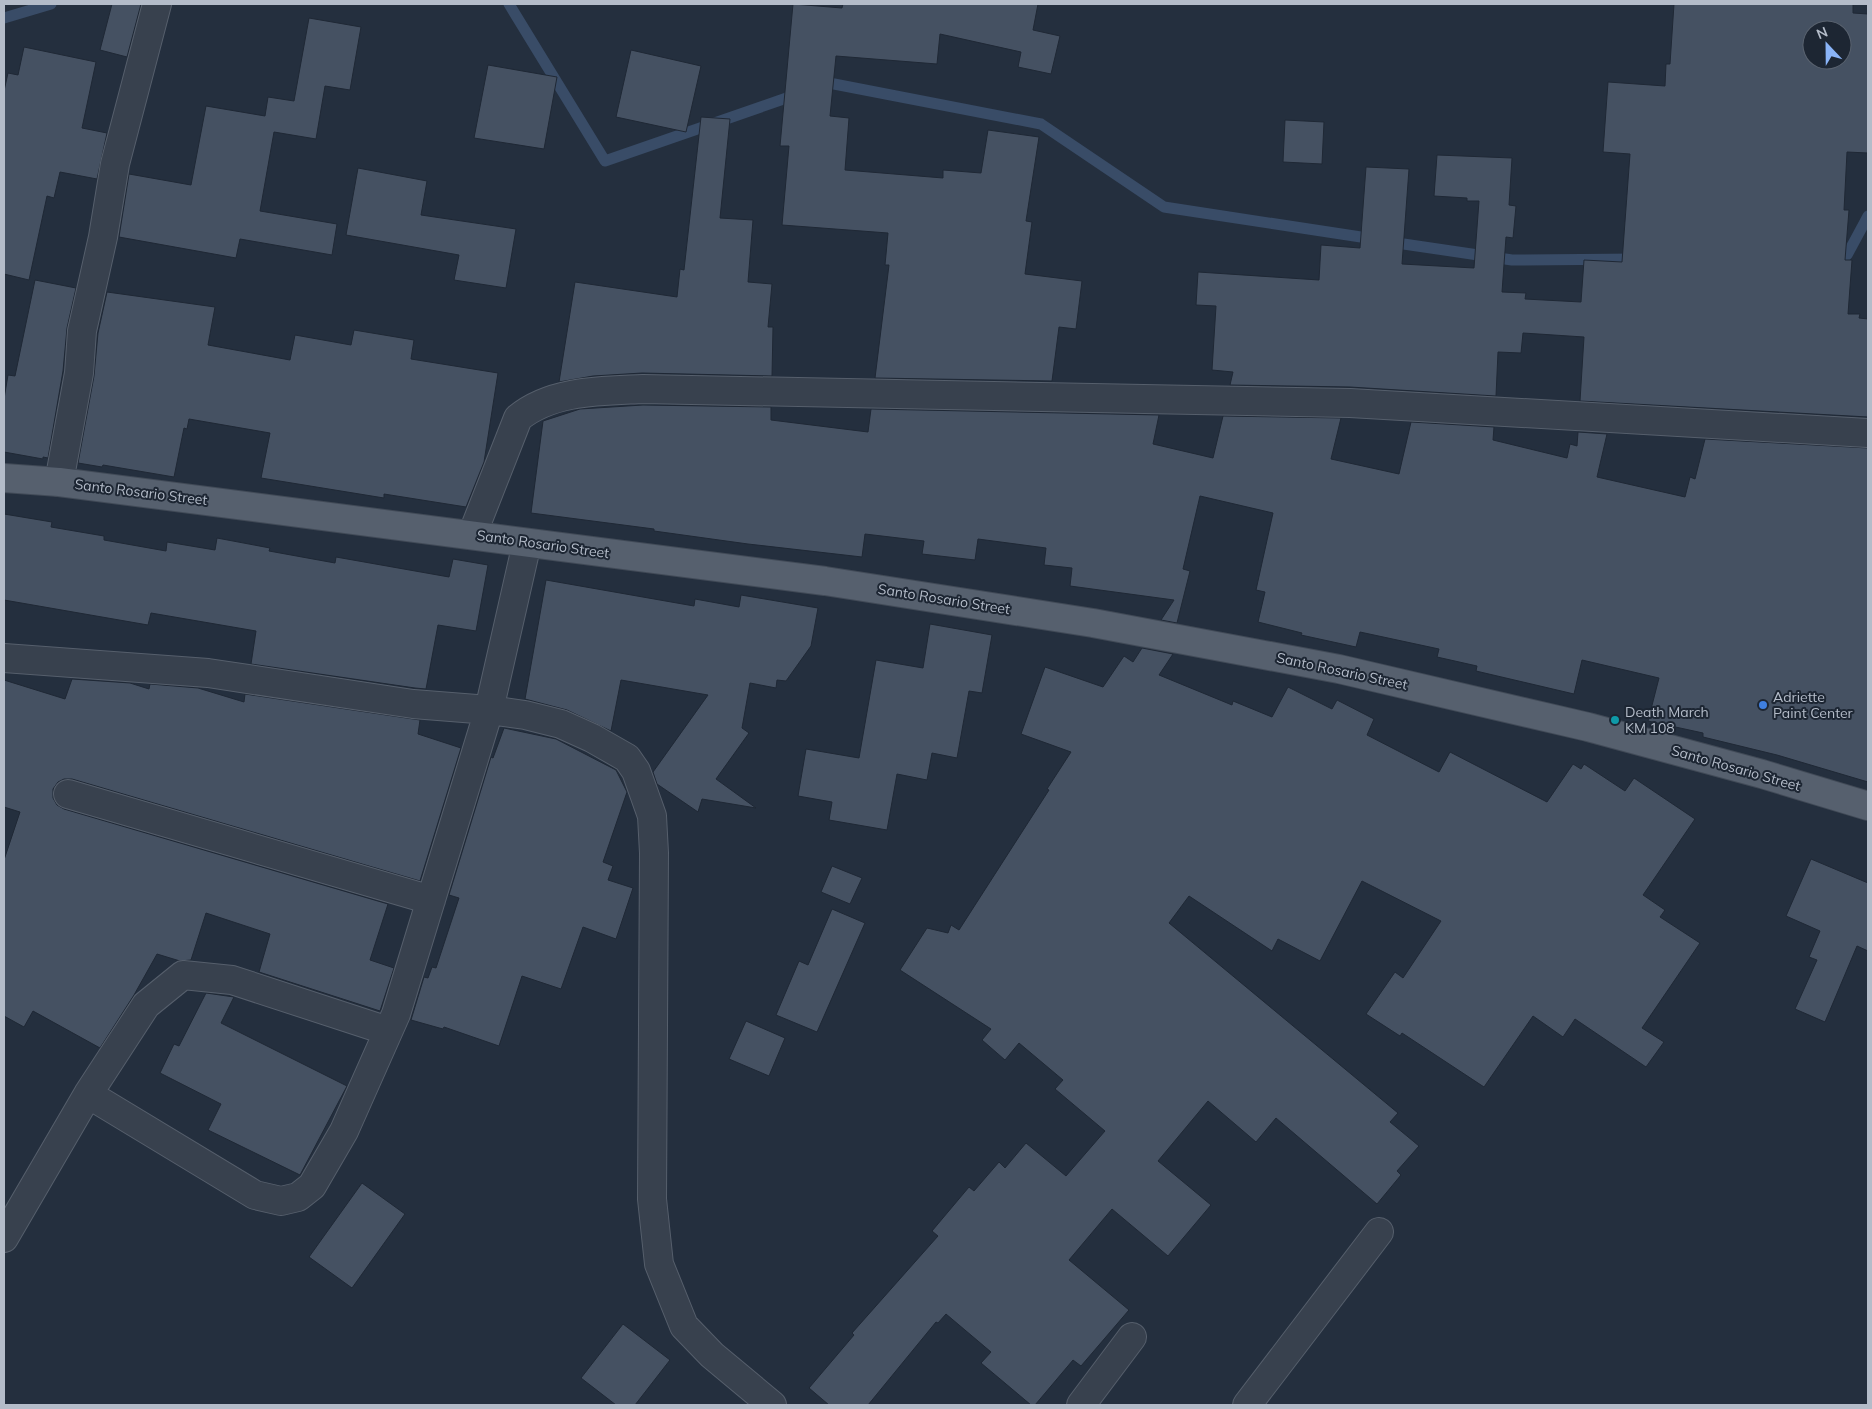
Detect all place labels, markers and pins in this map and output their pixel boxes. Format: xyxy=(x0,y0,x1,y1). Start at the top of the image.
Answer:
place label: Adriette Paint Center xyxy=(1773,688,1854,722)
marker: Adriette Paint Center xyxy=(1757,699,1769,711)
place label: Death March KM 108 xyxy=(1625,703,1709,737)
marker: Death March KM 108 xyxy=(1609,714,1621,726)

